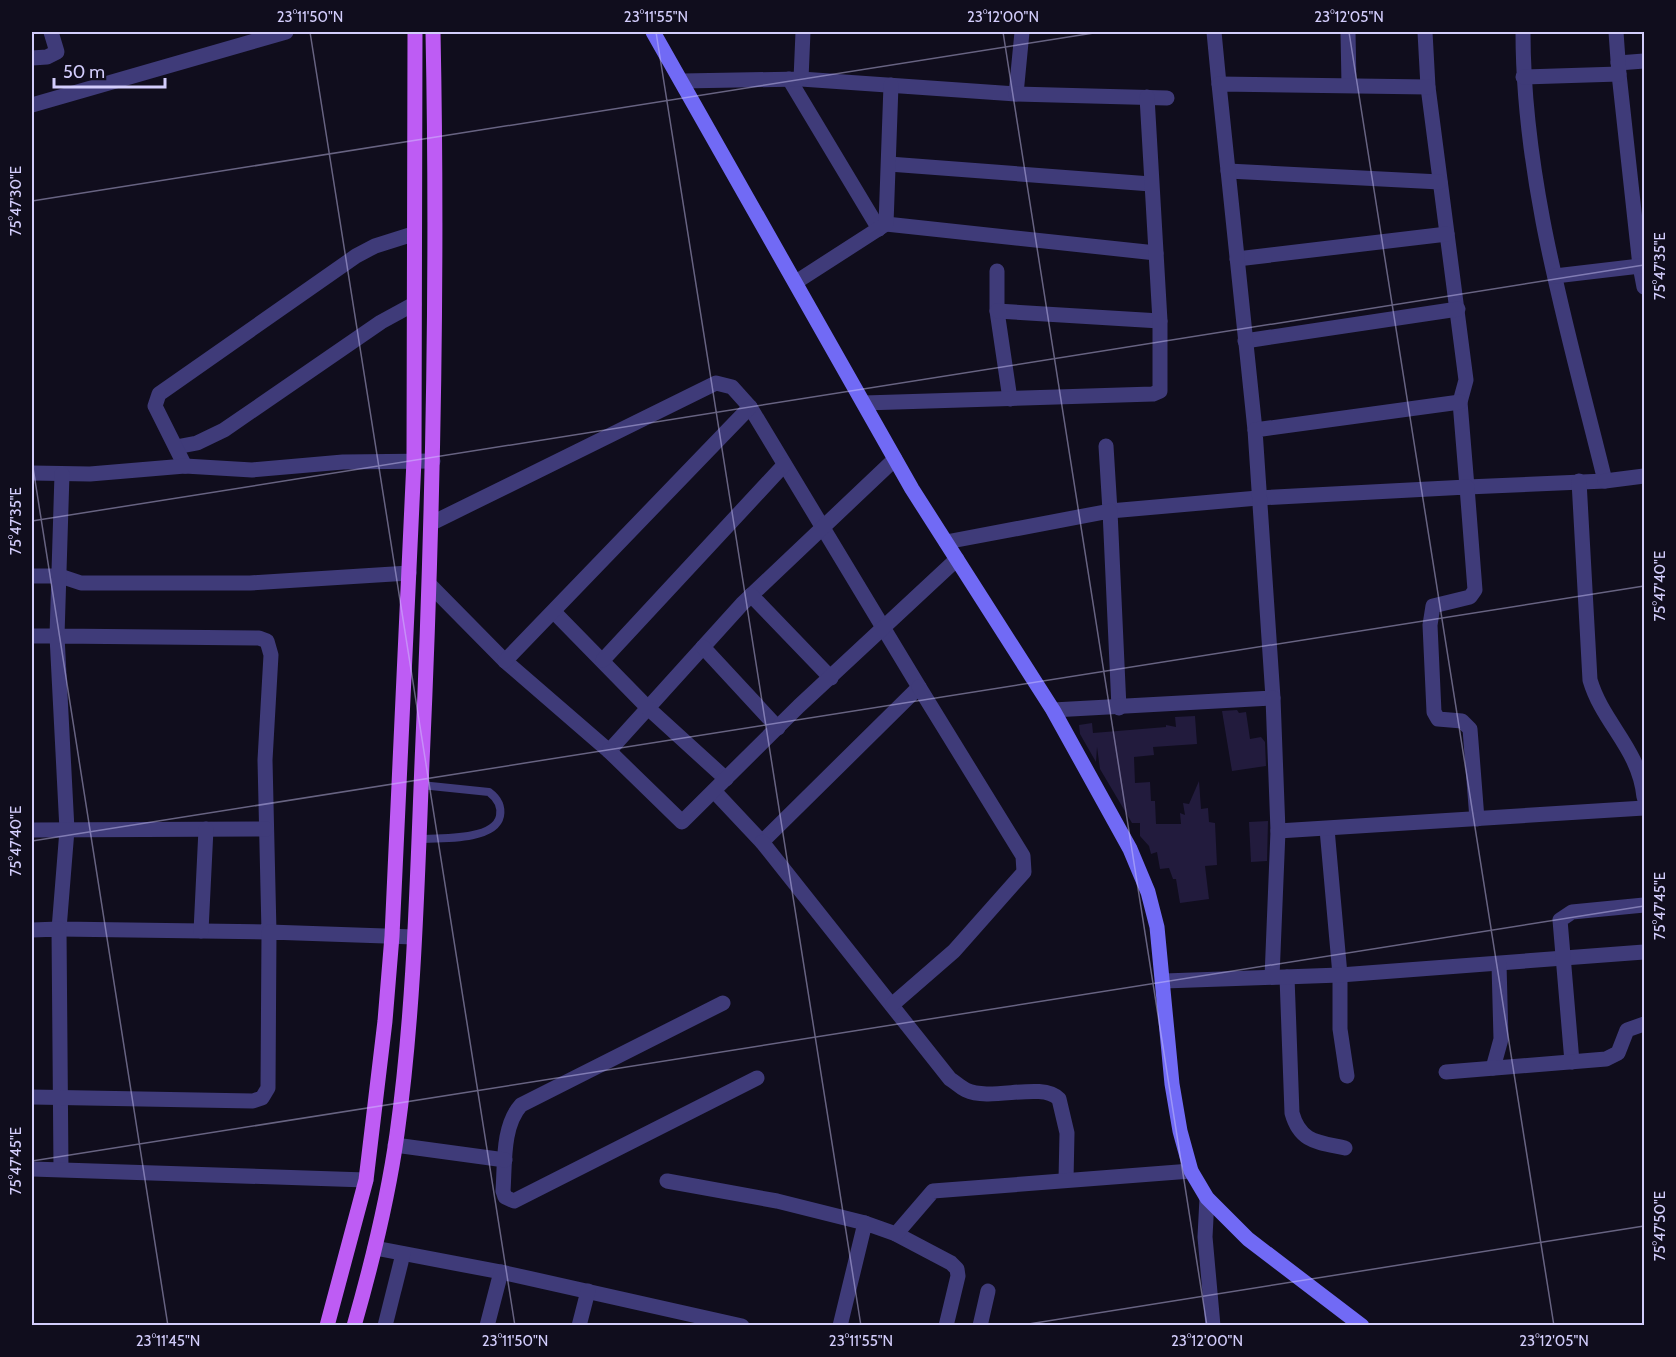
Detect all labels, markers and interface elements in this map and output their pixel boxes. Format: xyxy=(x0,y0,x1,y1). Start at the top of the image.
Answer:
text: 23°11'50"N xyxy=(277,8,343,26)
text: 23°11'55"N xyxy=(624,8,688,26)
text: 23°12'00"N xyxy=(967,8,1039,26)
text: 23°12'05"N xyxy=(1314,8,1384,26)
scale bar xyxy=(54,51,165,89)
text: 50 m xyxy=(63,61,105,83)
text: 75°47'30"E xyxy=(7,166,25,236)
text: 75°47'35"E xyxy=(1651,232,1669,300)
text: 75°47'35"E xyxy=(7,487,25,555)
text: 75°47'40"E xyxy=(1651,551,1669,621)
text: 75°47'40"E xyxy=(7,806,25,876)
text: 75°47'45"E xyxy=(1651,872,1669,940)
text: 75°47'45"E xyxy=(7,1127,25,1195)
text: 75°47'50"E xyxy=(1651,1191,1669,1261)
text: 23°11'45"N xyxy=(136,1332,200,1350)
text: 23°11'50"N xyxy=(482,1332,548,1350)
text: 23°11'55"N xyxy=(829,1332,893,1350)
text: 23°12'00"N xyxy=(1171,1332,1243,1350)
text: 23°12'05"N xyxy=(1519,1332,1589,1350)

